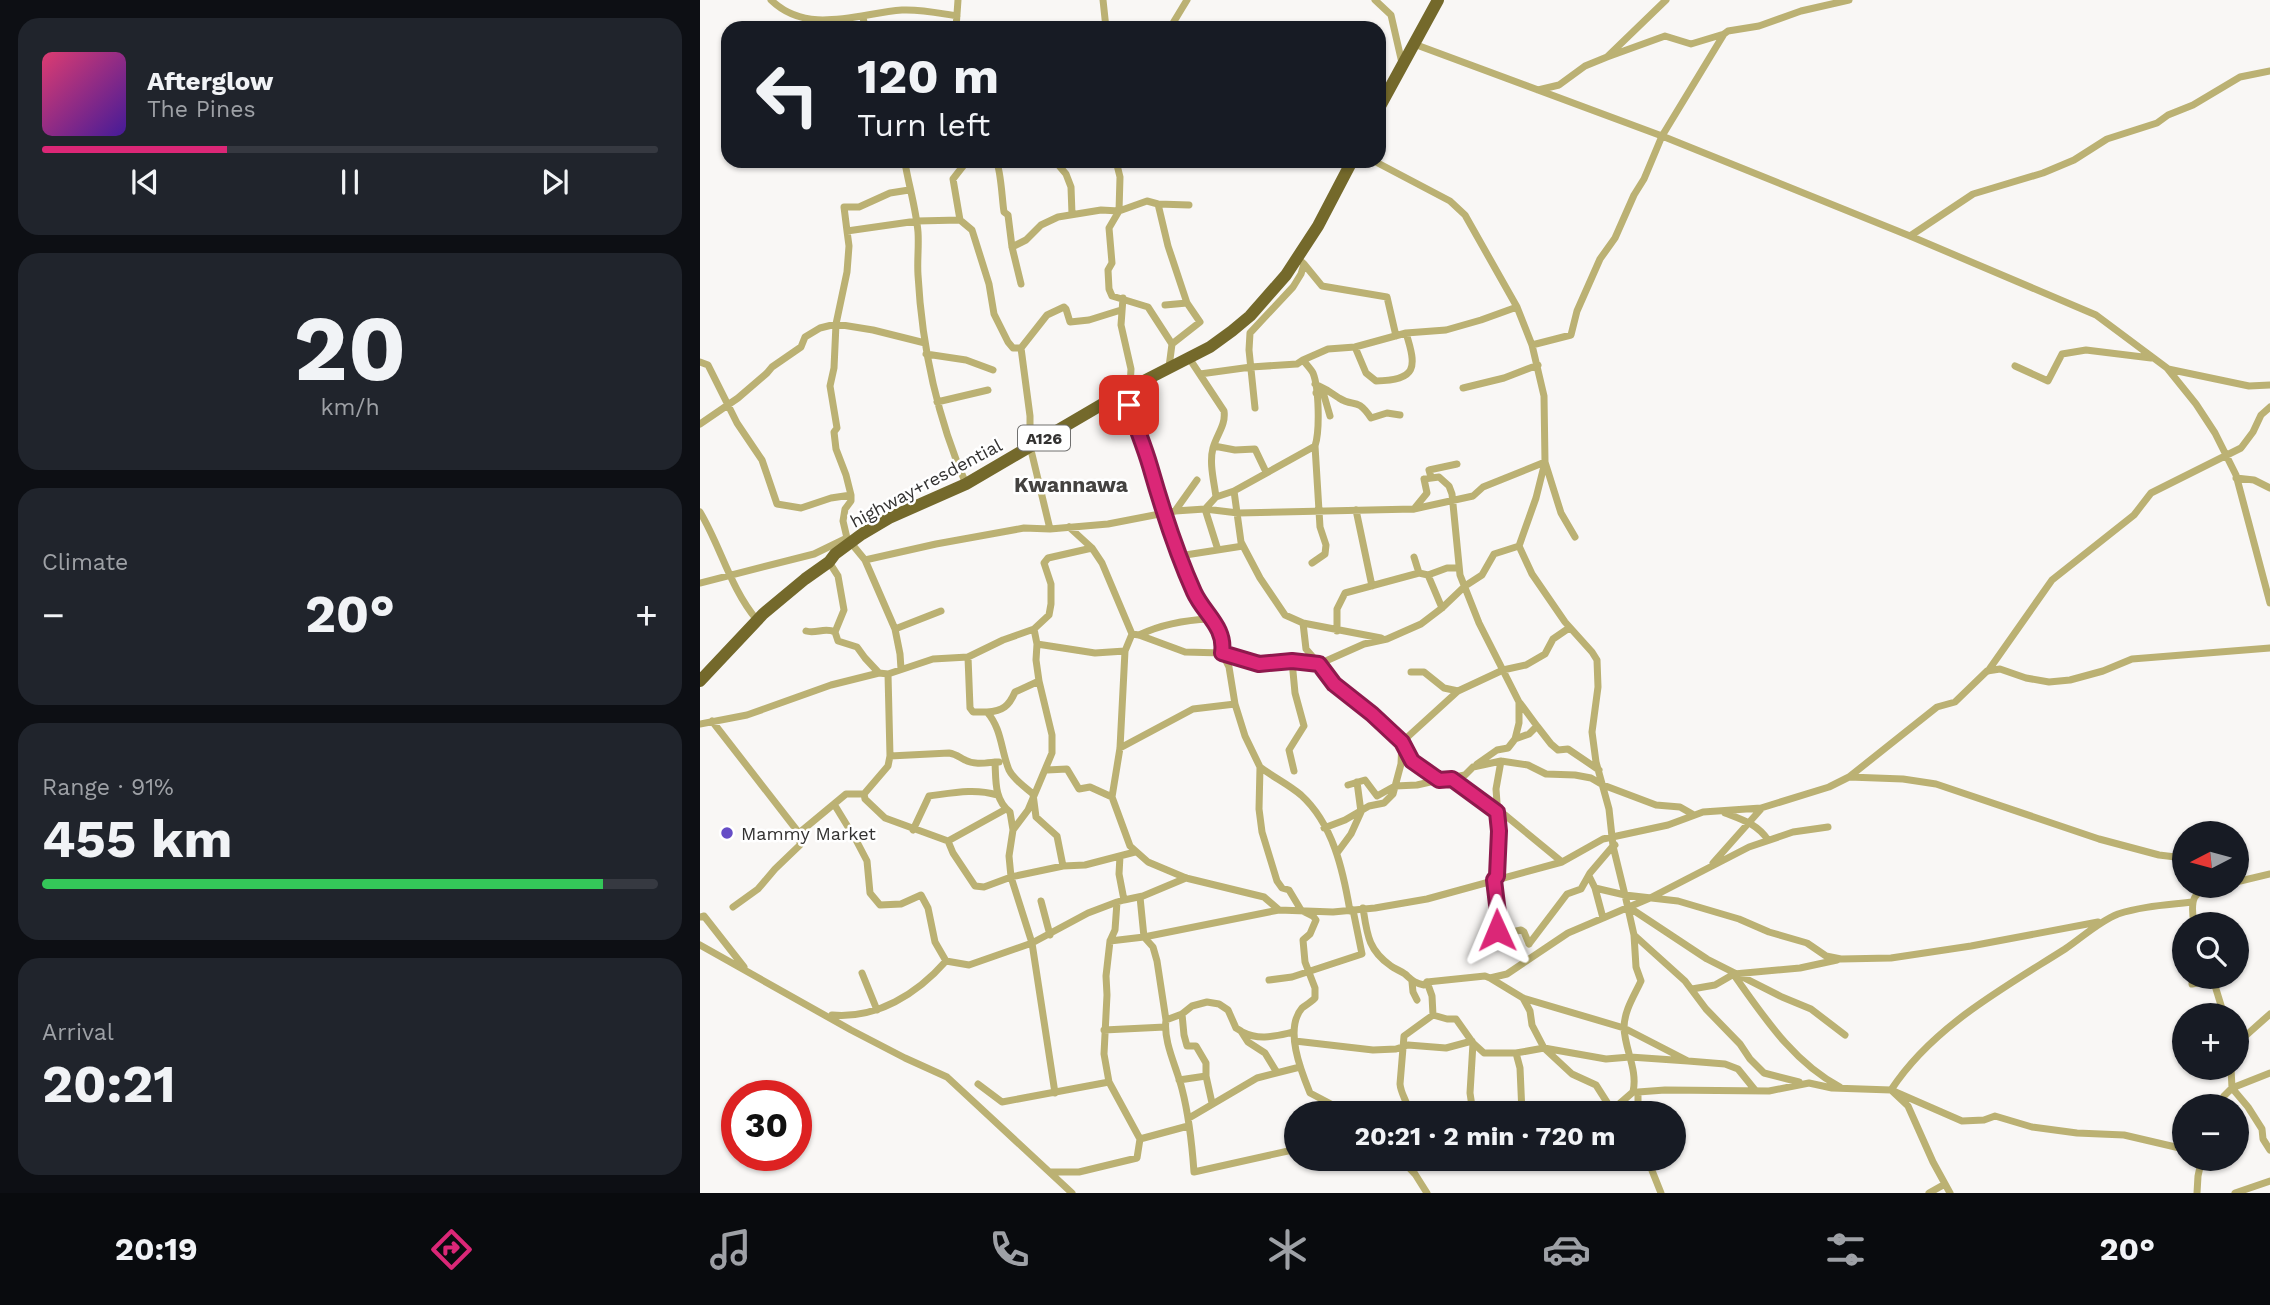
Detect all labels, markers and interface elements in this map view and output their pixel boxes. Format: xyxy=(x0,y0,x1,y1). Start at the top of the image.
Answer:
text: 120 m xyxy=(857,47,999,105)
icon: left xyxy=(742,49,833,140)
text: Afterglow xyxy=(147,66,273,96)
text: The Pines xyxy=(147,96,256,123)
text: Turn left xyxy=(857,106,990,144)
icon: previous xyxy=(126,163,164,201)
icon: pause xyxy=(331,163,369,201)
icon: next xyxy=(536,163,574,201)
text: 20 xyxy=(294,295,406,402)
pin xyxy=(1099,375,1159,435)
icon: arrive xyxy=(1110,386,1148,424)
text: km/h xyxy=(320,394,380,421)
road number: A126 xyxy=(1018,426,1070,450)
street label: highway+resdential xyxy=(847,434,1006,532)
district label: Kwannawa xyxy=(1014,472,1129,497)
text: Climate xyxy=(42,549,128,576)
text: 20° xyxy=(305,584,395,645)
text: − xyxy=(42,593,65,637)
text: + xyxy=(635,593,658,637)
text: Range · 91% xyxy=(42,774,174,801)
text: 455 km xyxy=(42,809,232,870)
north arrow xyxy=(2172,821,2249,898)
map controls xyxy=(2172,821,2249,1171)
place label: Mammy Market xyxy=(741,823,876,844)
marker: Mammy Market xyxy=(719,825,735,841)
position arrow xyxy=(1460,893,1534,967)
button: search xyxy=(2172,912,2249,989)
button: + xyxy=(2172,1003,2249,1080)
text: Arrival xyxy=(42,1019,114,1046)
text: 20:21 xyxy=(42,1054,176,1115)
speed limit sign: 30 xyxy=(721,1080,812,1171)
button: − xyxy=(2172,1094,2249,1171)
text: 20:21 · 2 min · 720 m xyxy=(1354,1121,1616,1151)
icon: directions xyxy=(427,1225,476,1274)
icon: music xyxy=(706,1225,755,1274)
icon: phone xyxy=(985,1225,1034,1274)
icon: climate xyxy=(1263,1225,1312,1274)
icon: car xyxy=(1542,1225,1591,1274)
icon: filters xyxy=(1821,1225,1870,1274)
text: 20:19 xyxy=(115,1230,198,1268)
text: 20° xyxy=(2100,1230,2155,1268)

